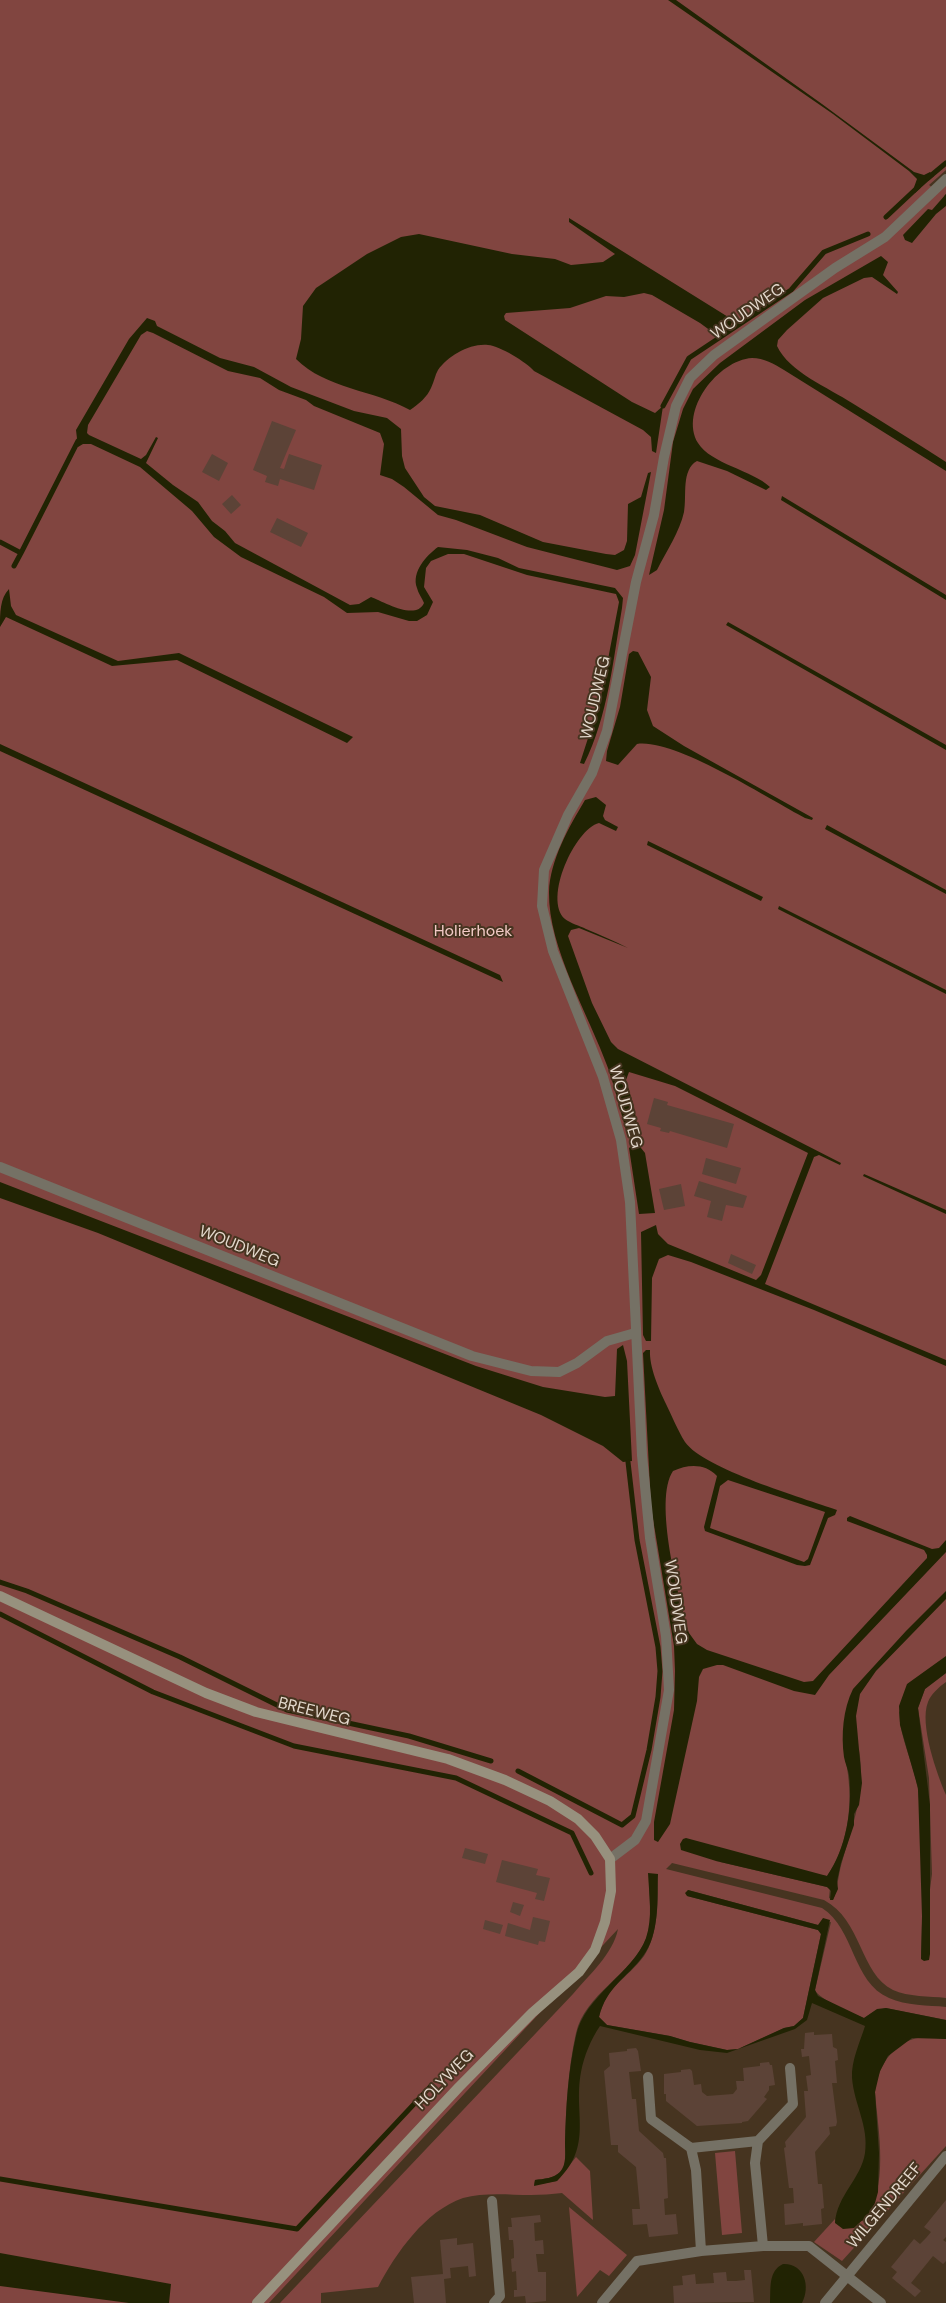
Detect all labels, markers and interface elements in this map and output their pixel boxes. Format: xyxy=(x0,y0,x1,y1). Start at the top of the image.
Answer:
street label: WOUDWEG xyxy=(708,280,788,344)
street label: WOUDWEG xyxy=(577,654,615,742)
park label: Holierhoek xyxy=(434,922,512,942)
street label: WOUDWEG xyxy=(604,1063,646,1151)
street label: WOUDWEG xyxy=(196,1222,282,1272)
street label: WOUDWEG xyxy=(660,1558,690,1646)
street label: BREEWEG xyxy=(276,1694,352,1730)
street label: HOLYWEG xyxy=(412,2046,478,2114)
street label: WILGENDREEF xyxy=(844,2159,926,2253)

